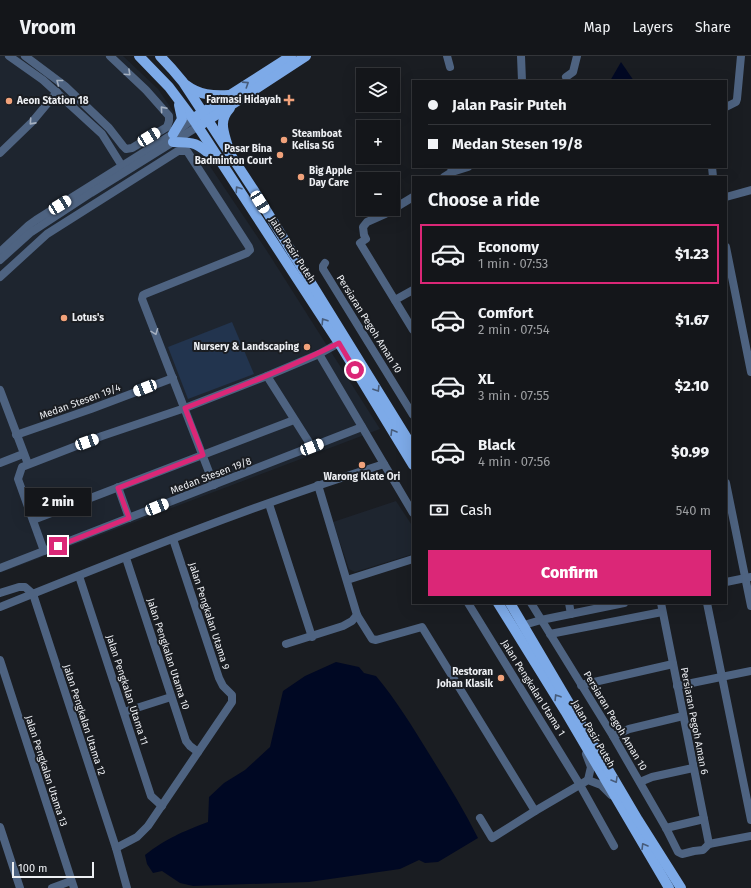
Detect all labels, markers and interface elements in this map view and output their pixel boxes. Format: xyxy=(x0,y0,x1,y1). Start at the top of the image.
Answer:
text: Vroom xyxy=(20,16,76,39)
text: Map xyxy=(584,19,610,36)
text: Layers xyxy=(632,19,673,36)
text: Share xyxy=(695,19,731,36)
one-way arrow xyxy=(123,68,131,76)
map controls xyxy=(356,68,400,216)
button: layers xyxy=(356,68,400,112)
one-way arrow xyxy=(57,80,64,87)
one-way arrow xyxy=(242,81,249,89)
place label: Farmasi Hidayah xyxy=(206,94,281,106)
place label: Aeon Station 18 xyxy=(16,95,89,107)
marker: Farmasi Hidayah xyxy=(284,95,294,105)
marker: Aeon Station 18 xyxy=(4,96,14,106)
text: Jalan Pasir Puteh xyxy=(452,96,567,114)
one-way arrow xyxy=(160,106,167,113)
one-way arrow xyxy=(29,117,36,125)
button: + xyxy=(356,120,400,164)
car xyxy=(136,126,162,148)
place label: Steamboat Kelisa SG xyxy=(292,128,342,152)
marker: Steamboat Kelisa SG xyxy=(279,135,289,145)
text: Medan Stesen 19/8 xyxy=(452,135,583,153)
place label: Pasar Bina Badminton Court xyxy=(195,143,273,167)
marker: Pasar Bina Badminton Court xyxy=(275,150,285,160)
place label: Big Apple Day Care xyxy=(309,165,353,189)
marker: Big Apple Day Care xyxy=(296,172,306,182)
button: − xyxy=(356,172,400,216)
one-way arrow xyxy=(236,186,243,193)
car xyxy=(249,189,271,215)
text: Choose a ride xyxy=(428,189,540,211)
car xyxy=(47,194,73,216)
street label: Jalan Pasir Puteh xyxy=(266,215,318,285)
icon: car xyxy=(430,236,466,272)
text: Economy xyxy=(478,238,539,256)
text: $1.23 xyxy=(675,245,709,263)
text: 1 min · 07:53 xyxy=(478,256,548,271)
street label: Persiaran Pegoh Aman 10 xyxy=(334,273,404,376)
icon: car xyxy=(430,302,466,338)
text: Comfort xyxy=(478,304,534,322)
text: $1.67 xyxy=(675,311,709,329)
place label: Lotus's xyxy=(72,312,104,324)
marker: Lotus's xyxy=(59,313,69,323)
one-way arrow xyxy=(321,318,329,325)
text: 2 min · 07:54 xyxy=(478,322,550,337)
one-way arrow xyxy=(150,328,158,335)
place label: Nursery & Landscaping xyxy=(194,341,299,353)
marker: Nursery & Landscaping xyxy=(302,342,312,352)
route start xyxy=(346,361,364,379)
icon: car xyxy=(430,368,466,404)
text: XL xyxy=(478,370,494,388)
text: $2.10 xyxy=(675,377,709,395)
car xyxy=(132,378,158,398)
street label: Medan Stesen 19/4 xyxy=(38,382,123,422)
one-way arrow xyxy=(372,385,379,392)
text: 3 min · 07:55 xyxy=(478,388,549,403)
one-way arrow xyxy=(390,429,397,436)
car xyxy=(74,432,100,452)
icon: car xyxy=(430,434,466,470)
text: Black xyxy=(478,436,515,454)
car xyxy=(299,437,325,457)
text: $0.99 xyxy=(671,443,709,461)
text: 4 min · 07:56 xyxy=(478,454,550,469)
street label: Medan Stesen 19/8 xyxy=(169,455,254,497)
marker: Warong Klate Ori xyxy=(357,460,367,470)
place label: Warong Klate Ori xyxy=(324,471,401,483)
callout: 2 min xyxy=(25,488,91,516)
text: 2 min xyxy=(42,494,74,509)
car xyxy=(144,497,170,517)
icon: cash xyxy=(428,499,450,521)
text: Cash xyxy=(460,501,492,519)
text: 540 m xyxy=(676,503,711,518)
route end xyxy=(49,537,67,555)
button: Confirm xyxy=(428,550,711,596)
street label: Jalan Pengkalan Utama 9 xyxy=(186,561,232,671)
street label: Jalan Pengkalan Utama 10 xyxy=(144,597,192,712)
street label: Jalan Pengkalan Utama 11 xyxy=(103,633,151,747)
street label: Jalan Pengkalan Utama 1 xyxy=(499,638,567,738)
street label: Jalan Pengkalan Utama 12 xyxy=(60,663,108,777)
place label: Restoran Johan Klasik xyxy=(436,666,493,690)
street label: Persiaran Pegoh Aman 6 xyxy=(678,666,710,776)
street label: Persiaran Pegoh Aman 10 xyxy=(581,669,650,773)
marker: Restoran Johan Klasik xyxy=(496,673,506,683)
one-way arrow xyxy=(554,694,562,701)
street label: Jalan Pasir Puteh xyxy=(569,698,617,770)
street label: Jalan Pengkalan Utama 13 xyxy=(22,714,70,828)
one-way arrow xyxy=(611,776,618,783)
one-way arrow xyxy=(641,843,649,850)
scale bar xyxy=(12,860,94,879)
text: 100 m xyxy=(18,862,47,875)

